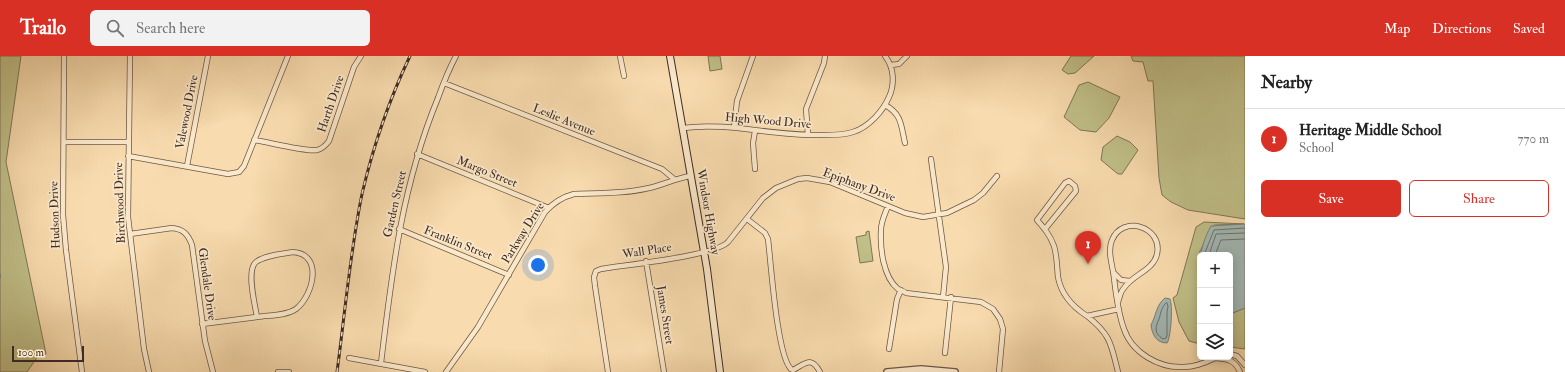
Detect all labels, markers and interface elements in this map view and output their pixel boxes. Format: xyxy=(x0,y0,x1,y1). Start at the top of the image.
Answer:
search box xyxy=(90,10,370,46)
text: Trailo xyxy=(20,16,66,40)
icon: search xyxy=(104,17,126,39)
text: Search here xyxy=(136,19,205,38)
text: Map xyxy=(1384,20,1410,37)
text: Directions xyxy=(1432,20,1491,37)
text: Saved xyxy=(1513,20,1545,37)
text: Nearby xyxy=(1261,72,1312,93)
street label: Harth Drive xyxy=(314,73,348,135)
street label: Valewood Drive xyxy=(172,74,202,150)
street label: Leslie Avenue xyxy=(530,101,598,139)
street label: High Wood Drive xyxy=(724,110,812,132)
text: Heritage Middle School xyxy=(1299,121,1442,140)
text: 1 xyxy=(1272,131,1276,147)
text: 770 m xyxy=(1518,131,1549,147)
text: School xyxy=(1299,140,1334,156)
street label: Margo Street xyxy=(455,153,520,191)
street label: Birchwood Drive xyxy=(111,162,129,244)
street label: Epiphany Drive xyxy=(821,165,897,205)
street label: Windsor Highway xyxy=(693,167,723,257)
street label: Garden Street xyxy=(380,169,410,239)
button: Save xyxy=(1261,180,1401,217)
button: Share xyxy=(1409,180,1549,217)
street label: Hudson Drive xyxy=(46,181,64,249)
street label: Parkway Drive xyxy=(498,200,548,266)
street label: Franklin Street xyxy=(422,222,495,264)
pin: 1 xyxy=(1075,231,1101,264)
street label: Wall Place xyxy=(620,240,673,262)
street label: Glendale Drive xyxy=(194,247,220,321)
map controls xyxy=(1197,252,1233,360)
button: + xyxy=(1197,252,1233,288)
your location xyxy=(528,255,548,275)
street label: James Street xyxy=(653,284,677,346)
button: − xyxy=(1197,288,1233,324)
button: layers xyxy=(1197,324,1233,360)
scale bar xyxy=(12,344,84,363)
text: 100 m xyxy=(18,346,44,359)

